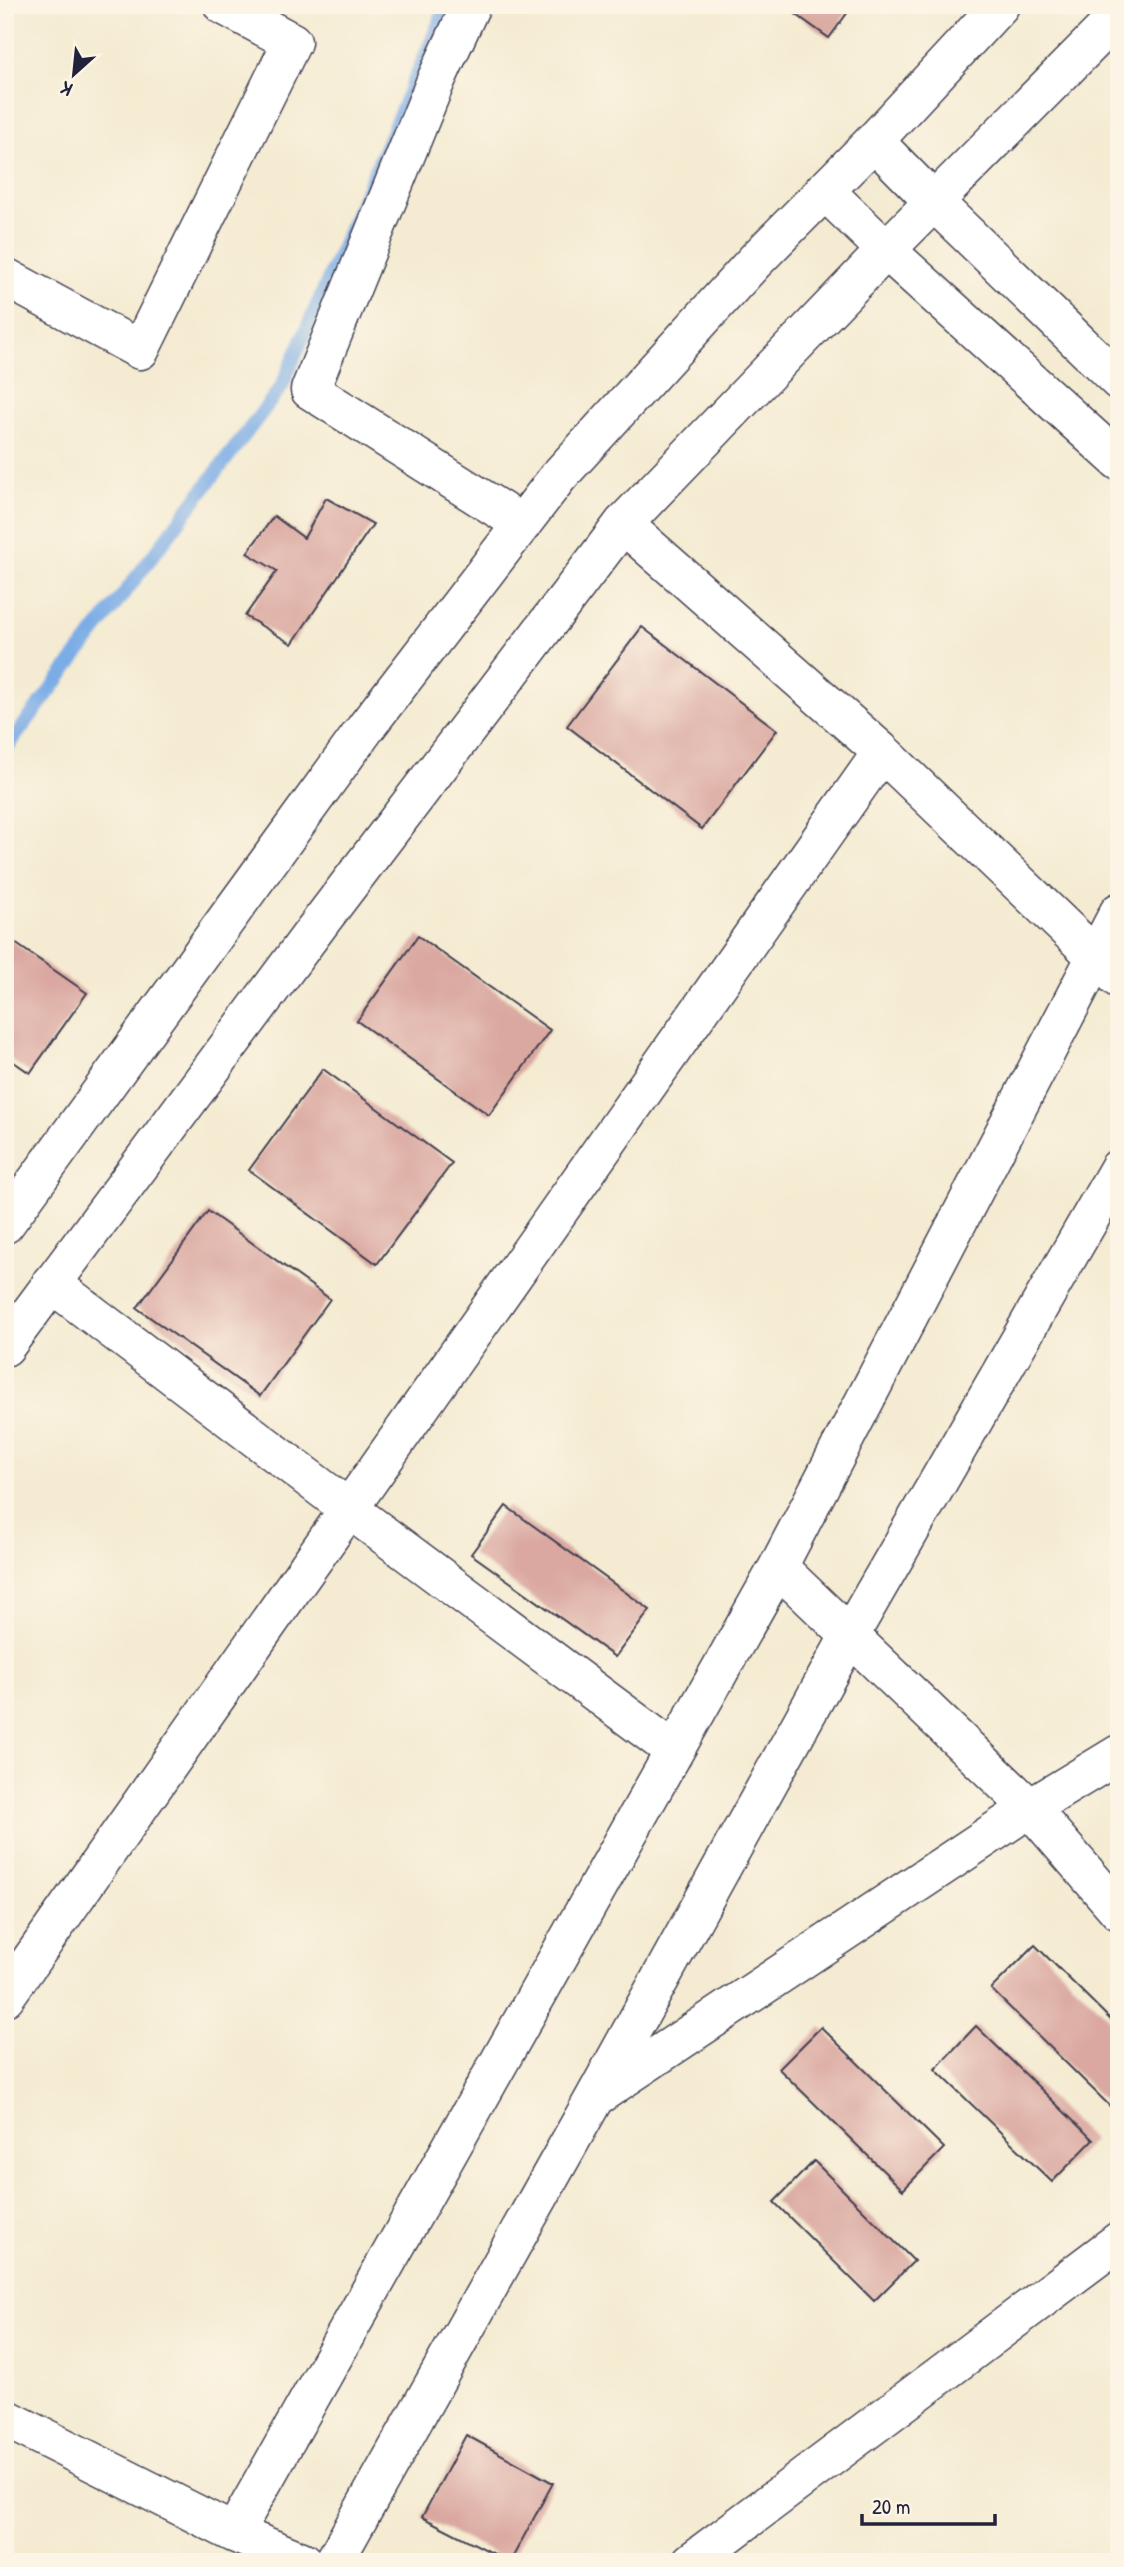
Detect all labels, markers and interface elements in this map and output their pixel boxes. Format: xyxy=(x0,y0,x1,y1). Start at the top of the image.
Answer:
north arrow xyxy=(38,38,108,108)
text: K xyxy=(56,75,77,103)
scale bar xyxy=(862,2483,995,2527)
text: 20 m xyxy=(872,2492,910,2521)

